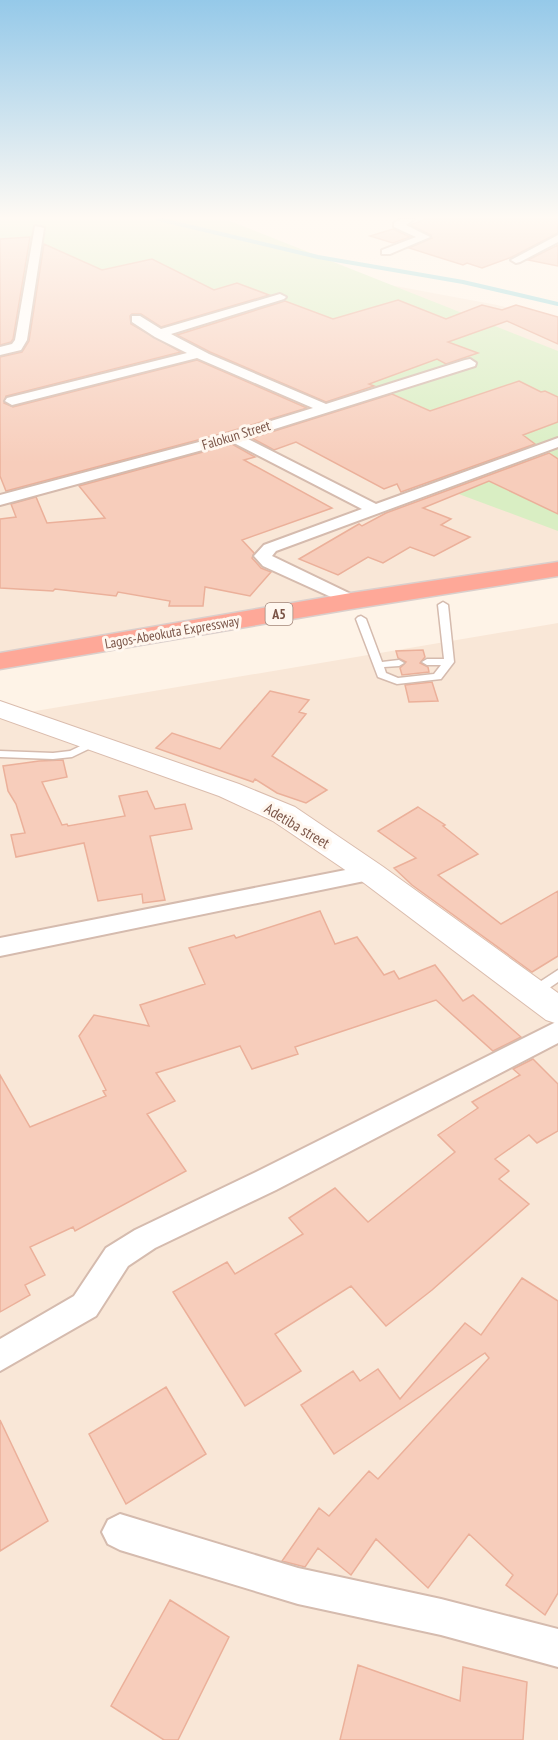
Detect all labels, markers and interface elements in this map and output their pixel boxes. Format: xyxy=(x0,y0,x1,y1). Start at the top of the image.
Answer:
street label: Falokun Street xyxy=(200,416,272,454)
road number: A5 xyxy=(266,603,292,625)
street label: Lagos-Abeokuta Expressway xyxy=(103,611,241,653)
street label: Adetiba street xyxy=(261,799,333,852)

